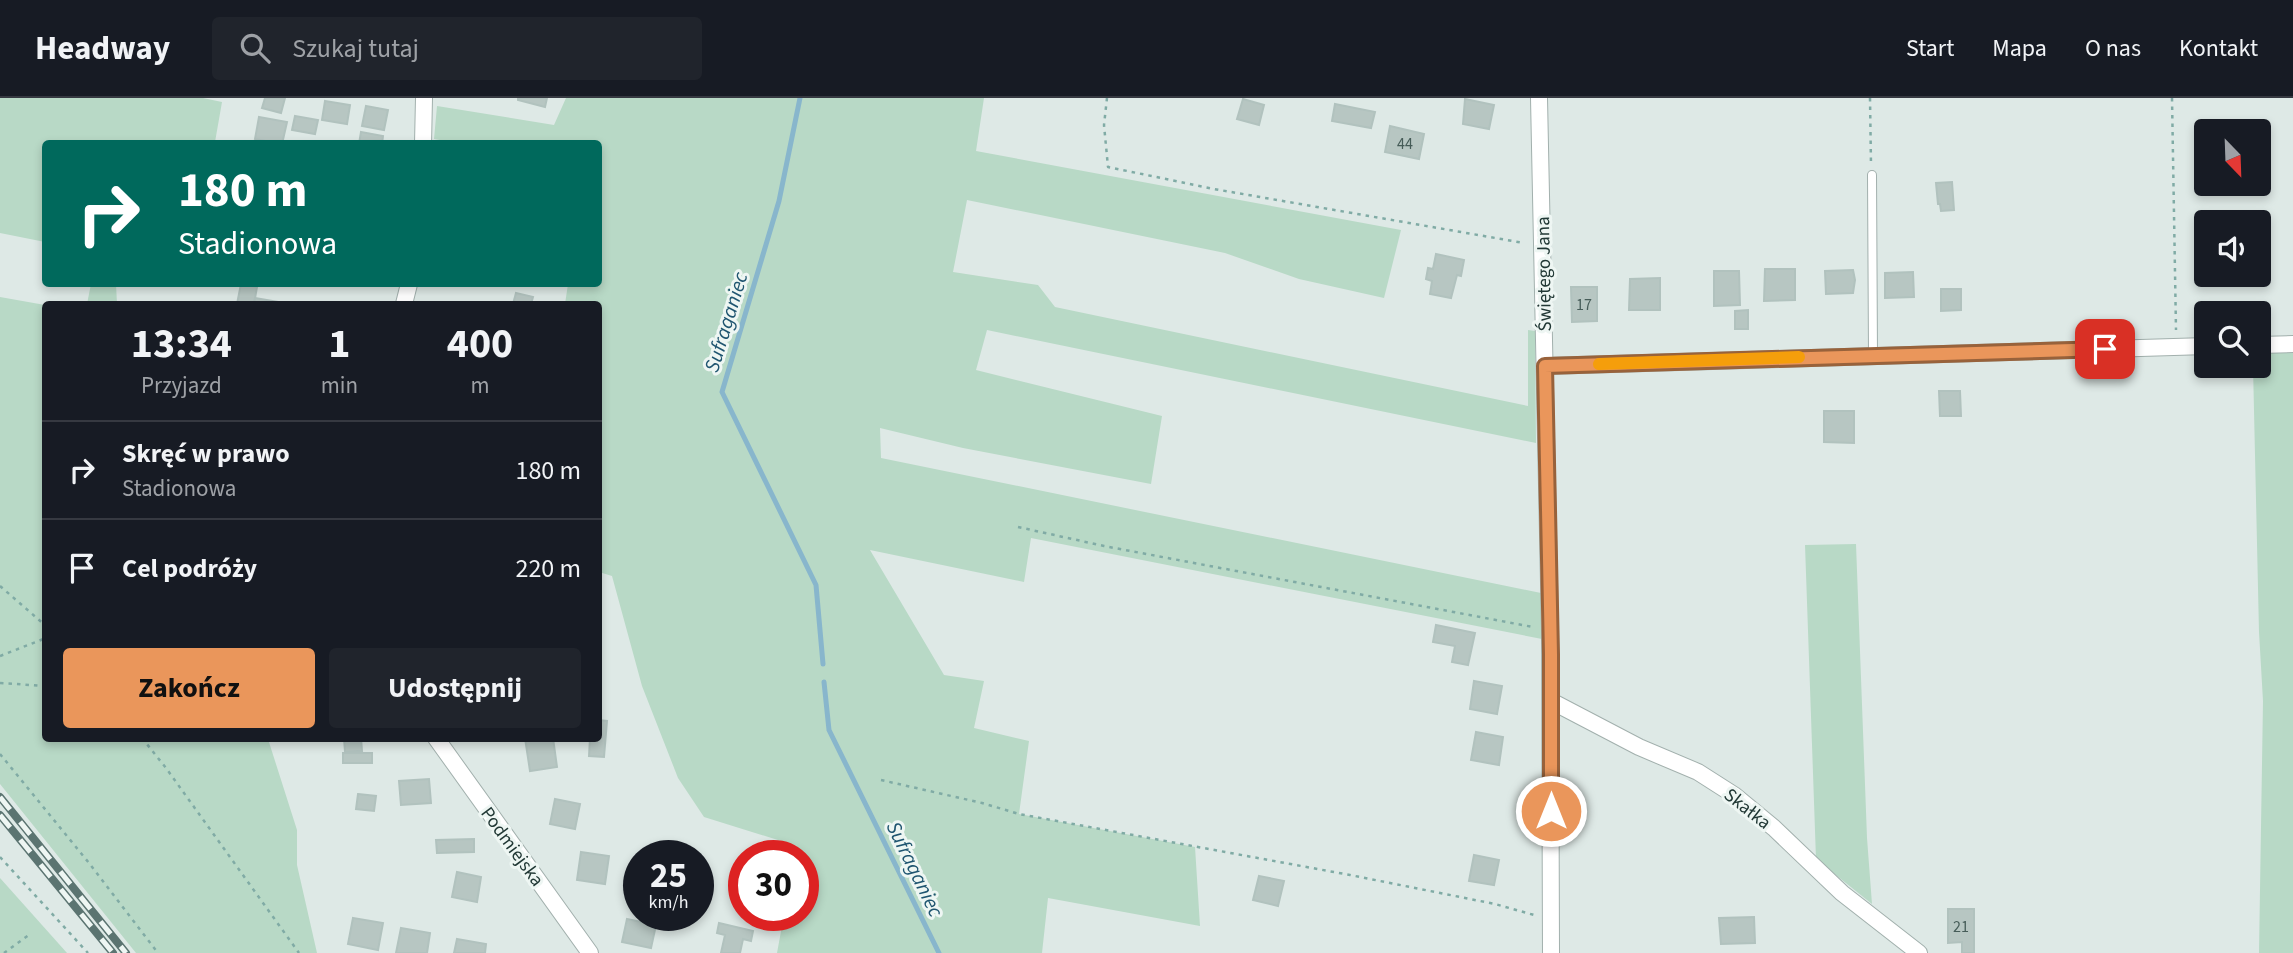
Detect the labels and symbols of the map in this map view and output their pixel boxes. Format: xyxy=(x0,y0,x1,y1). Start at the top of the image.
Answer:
north arrow xyxy=(2194,119,2272,196)
house number: 44 xyxy=(1397,133,1413,155)
street label: Świętego Jana xyxy=(1530,216,1559,332)
water label: Sufraganiec xyxy=(697,267,756,376)
house number: 17 xyxy=(1576,294,1592,316)
pin xyxy=(2075,319,2135,379)
position arrow xyxy=(1514,774,1588,848)
street label: Skałka xyxy=(1718,782,1776,836)
street label: Podmiejska xyxy=(474,802,550,892)
water label: Sufraganiec xyxy=(879,816,951,923)
speed limit sign: 30 xyxy=(728,840,819,931)
house number: 21 xyxy=(1953,916,1969,938)

